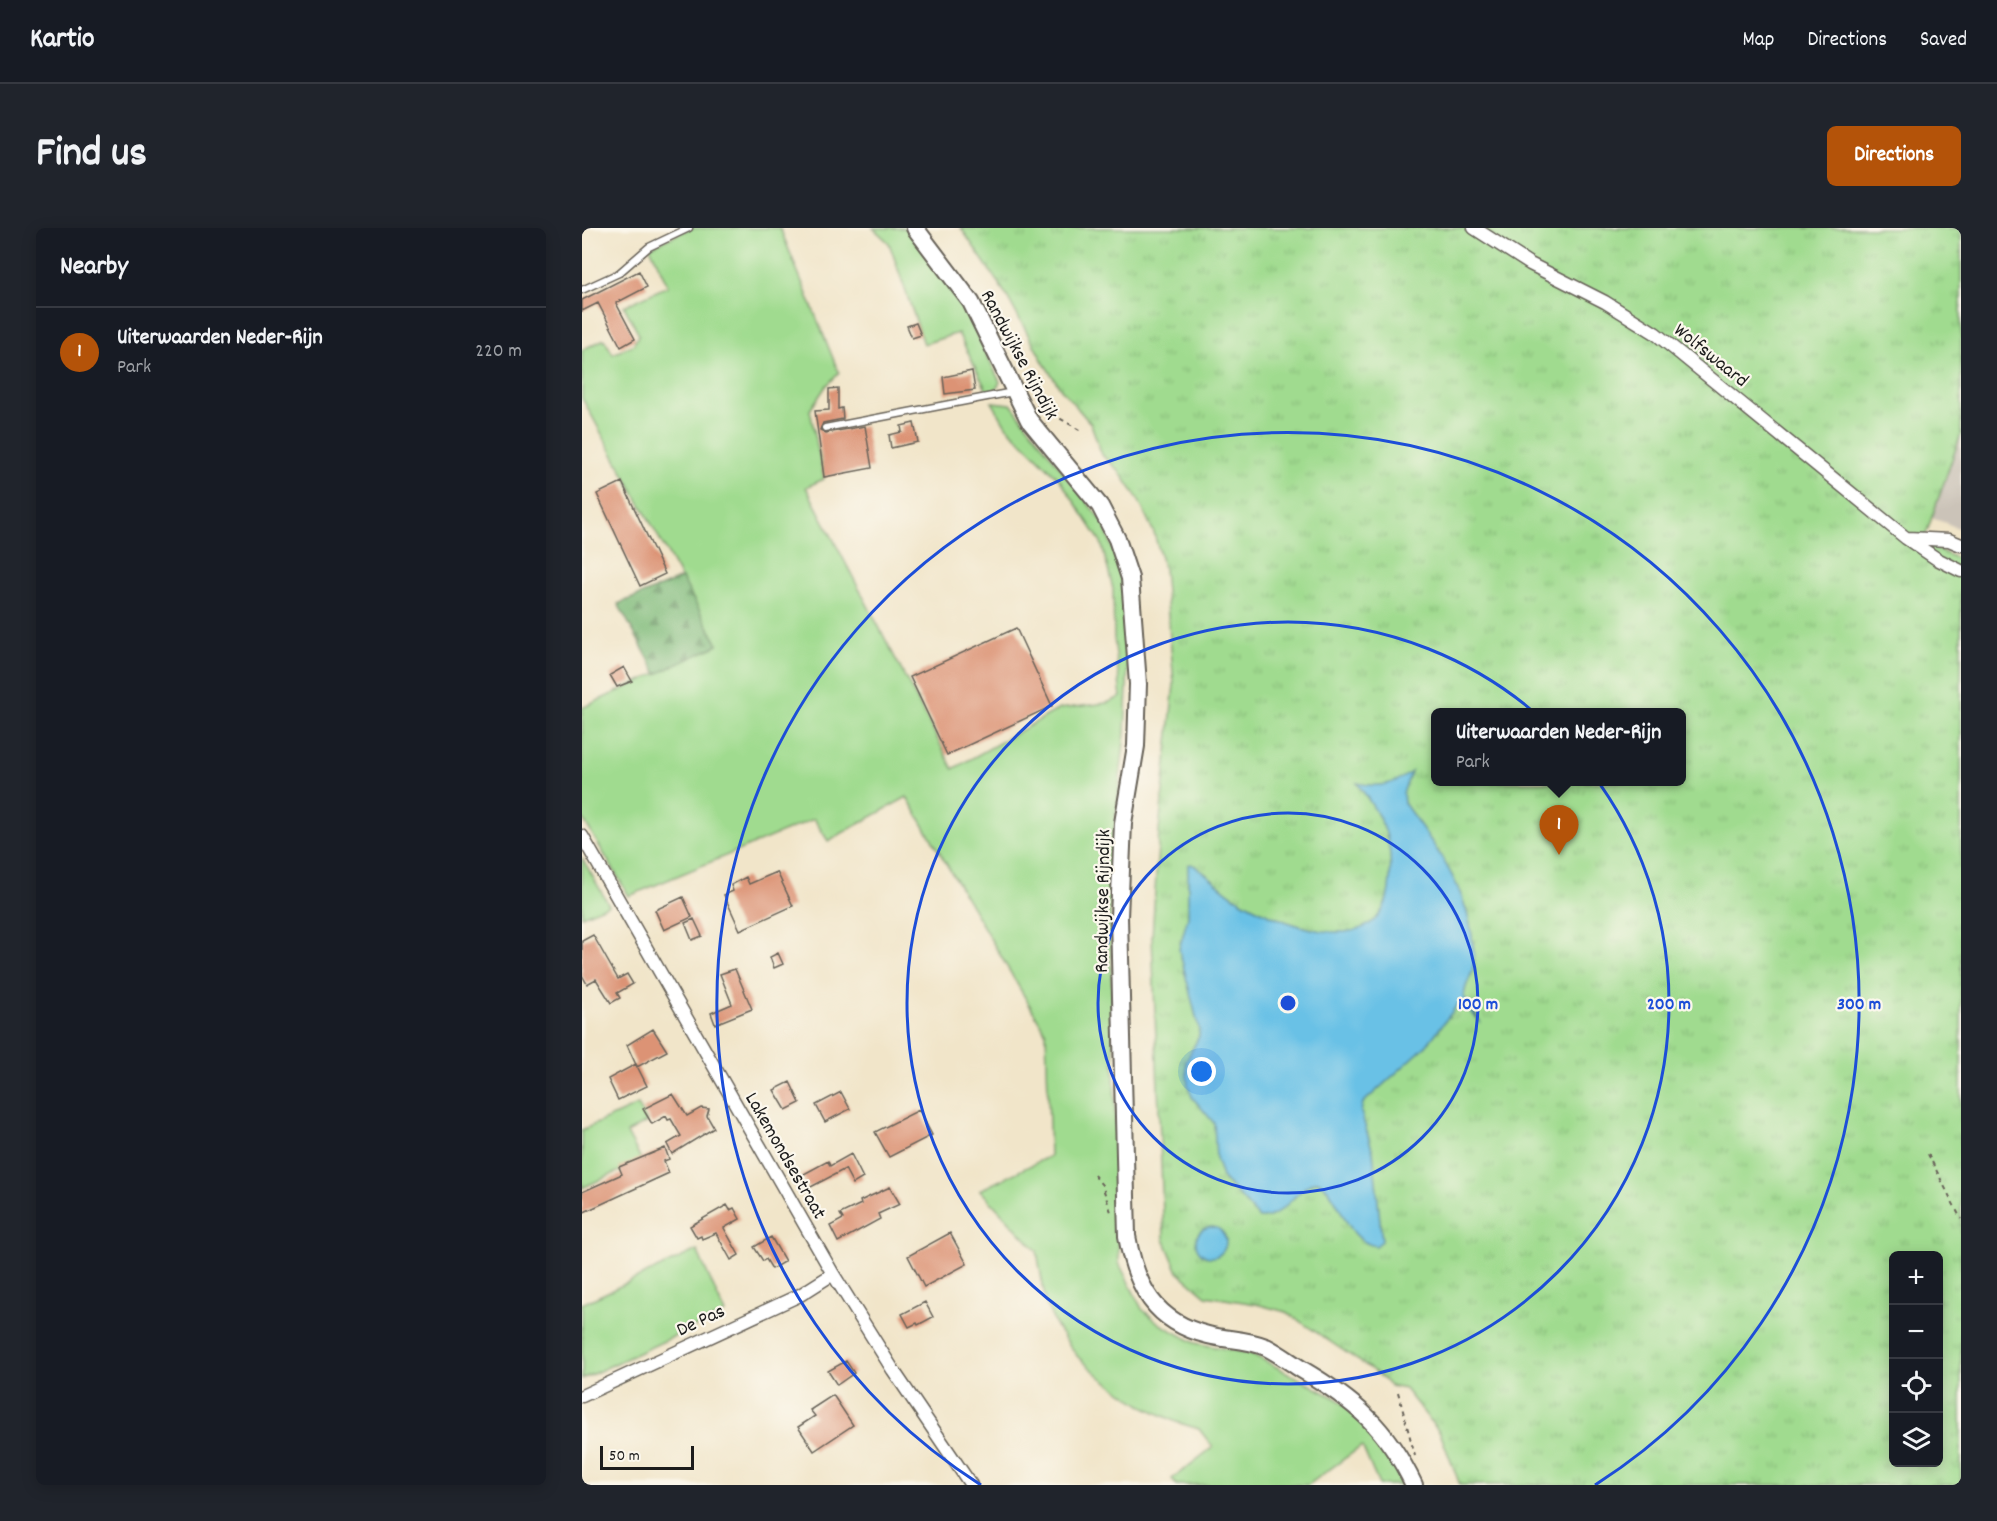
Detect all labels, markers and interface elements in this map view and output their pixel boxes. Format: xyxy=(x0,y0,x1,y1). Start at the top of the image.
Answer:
text: Kartio xyxy=(30,21,94,61)
text: Map xyxy=(1743,26,1774,56)
text: Directions xyxy=(1807,26,1887,56)
text: Saved xyxy=(1920,26,1967,56)
text: Find us xyxy=(36,126,147,186)
button: Directions xyxy=(1827,126,1961,186)
text: Nearby xyxy=(60,249,128,286)
street label: Randwijkse Rijndijk xyxy=(972,285,1064,426)
street label: Wolfswaard xyxy=(1667,317,1754,395)
text: Uiterwaarden Neder-Rijn xyxy=(117,323,323,354)
text: 1 xyxy=(77,338,82,366)
text: 220 m xyxy=(475,338,522,366)
text: Park xyxy=(117,354,151,382)
popup xyxy=(1431,708,1686,786)
text: Uiterwaarden Neder-Rijn xyxy=(1456,718,1661,749)
text: Park xyxy=(1456,749,1490,777)
pin: 1 xyxy=(1540,806,1578,855)
street label: Randwijkse Rijndijk xyxy=(1089,829,1119,973)
centre of rings xyxy=(1278,993,1298,1013)
text: 100 m xyxy=(1458,993,1498,1018)
text: 200 m xyxy=(1647,993,1691,1018)
text: 300 m xyxy=(1837,993,1881,1018)
your location xyxy=(1187,1057,1216,1086)
street label: Lakemondsestraat xyxy=(737,1088,832,1225)
map controls xyxy=(1889,1251,1943,1467)
button: + xyxy=(1889,1251,1943,1305)
street label: De Pas xyxy=(672,1298,730,1345)
button: − xyxy=(1889,1305,1943,1359)
button: locate xyxy=(1889,1359,1943,1413)
button: layers xyxy=(1889,1413,1943,1467)
scale bar xyxy=(600,1443,694,1470)
text: 50 m xyxy=(609,1445,640,1468)

